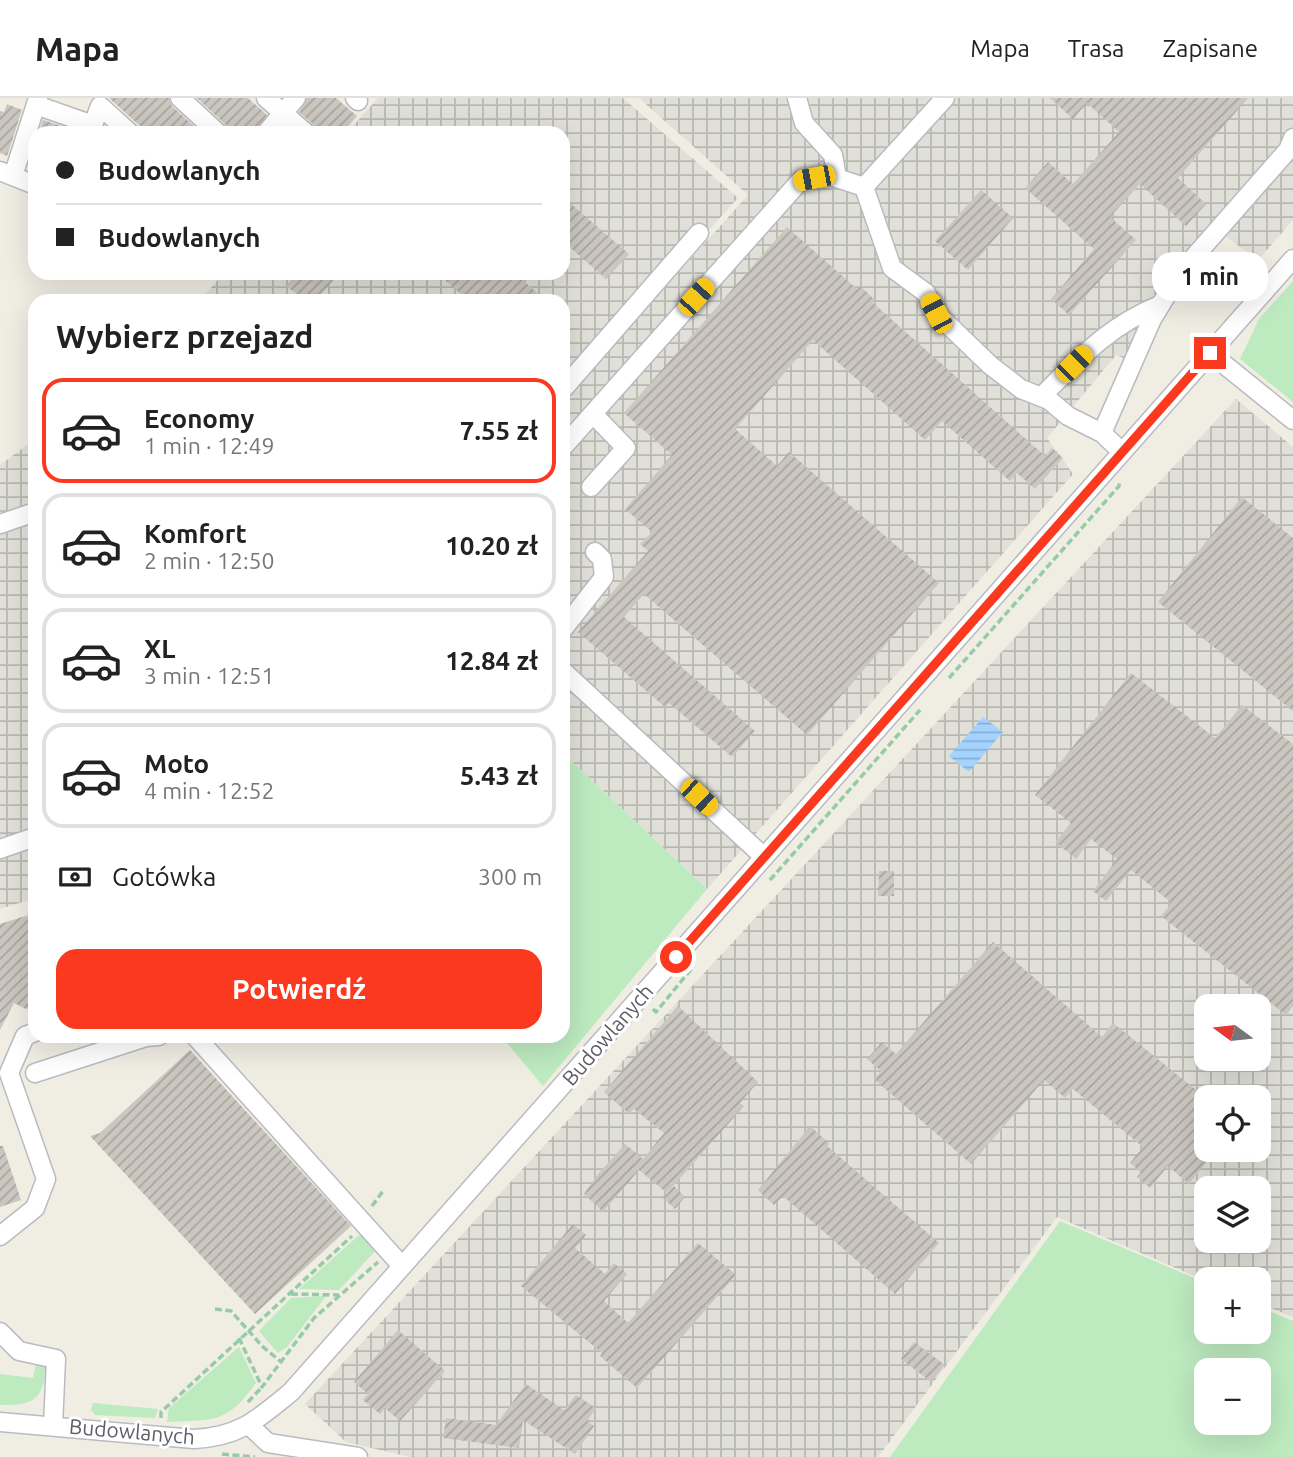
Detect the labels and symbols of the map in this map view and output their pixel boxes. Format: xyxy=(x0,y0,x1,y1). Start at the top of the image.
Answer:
car xyxy=(792,164,837,192)
callout: 1 min xyxy=(1152,252,1268,300)
car xyxy=(675,274,718,320)
car xyxy=(917,290,956,336)
route end xyxy=(1194,337,1226,369)
car xyxy=(1052,342,1097,386)
car xyxy=(677,775,722,819)
route start xyxy=(660,941,692,973)
street label: Budowlanych xyxy=(557,979,658,1090)
north arrow xyxy=(1194,994,1270,1071)
street label: Budowlanych xyxy=(68,1414,196,1448)

